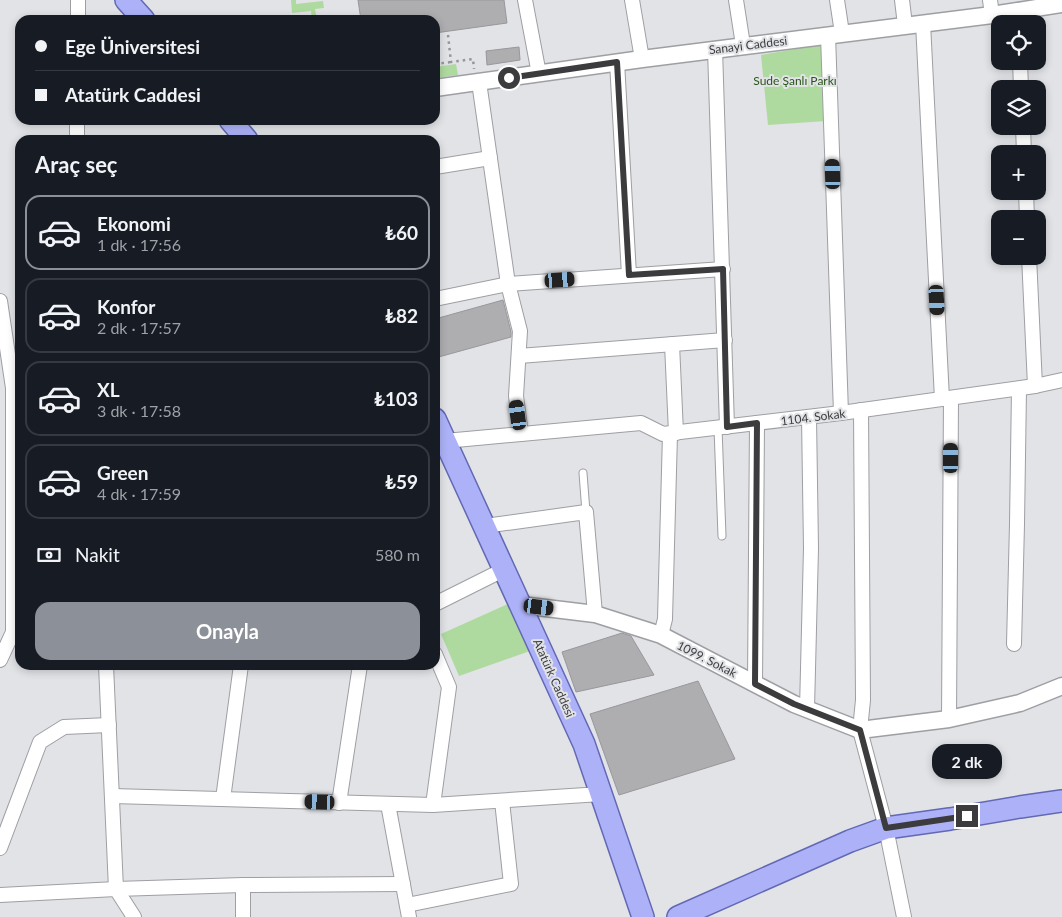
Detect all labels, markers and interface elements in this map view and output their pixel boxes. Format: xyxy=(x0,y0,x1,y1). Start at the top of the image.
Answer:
map controls xyxy=(991,15,1046,265)
button: locate xyxy=(991,15,1046,70)
street label: Sanayi Caddesi xyxy=(708,33,788,57)
text: Ege Üniversitesi xyxy=(65,35,200,58)
route start xyxy=(498,67,520,89)
park label: Sude Şanlı Parkı xyxy=(753,73,837,88)
button: layers xyxy=(991,80,1046,135)
text: Atatürk Caddesi xyxy=(65,83,201,106)
button: + xyxy=(991,145,1046,200)
text: Araç seç xyxy=(35,151,118,178)
car xyxy=(824,159,841,189)
icon: car xyxy=(37,210,82,255)
button: − xyxy=(991,210,1046,265)
text: Ekonomi xyxy=(97,212,171,235)
text: ₺60 xyxy=(385,221,418,244)
text: 1 dk · 17:56 xyxy=(97,235,181,254)
car xyxy=(544,271,575,289)
car xyxy=(928,285,945,315)
icon: car xyxy=(37,293,82,338)
text: Konfor xyxy=(97,295,155,318)
text: ₺82 xyxy=(385,304,418,327)
text: 2 dk · 17:57 xyxy=(97,318,181,337)
icon: car xyxy=(37,376,82,421)
text: XL xyxy=(97,378,120,401)
text: ₺103 xyxy=(374,387,418,410)
car xyxy=(508,399,527,431)
text: 3 dk · 17:58 xyxy=(97,401,181,420)
street label: 1104. Sokak xyxy=(780,405,847,428)
car xyxy=(943,443,958,473)
icon: car xyxy=(37,459,82,504)
text: Green xyxy=(97,461,148,484)
text: ₺59 xyxy=(385,470,418,493)
text: 4 dk · 17:59 xyxy=(97,484,181,503)
icon: cash xyxy=(35,541,63,569)
text: Nakit xyxy=(75,543,120,566)
text: 580 m xyxy=(375,545,420,564)
car xyxy=(523,598,554,616)
button: Onayla xyxy=(35,602,420,660)
street label: Atatürk Caddesi xyxy=(530,636,578,720)
street label: 1099. Sokak xyxy=(675,638,740,681)
callout: 2 dk xyxy=(932,744,1002,778)
text: 2 dk xyxy=(952,752,982,771)
car xyxy=(304,794,335,810)
route end xyxy=(956,805,978,827)

